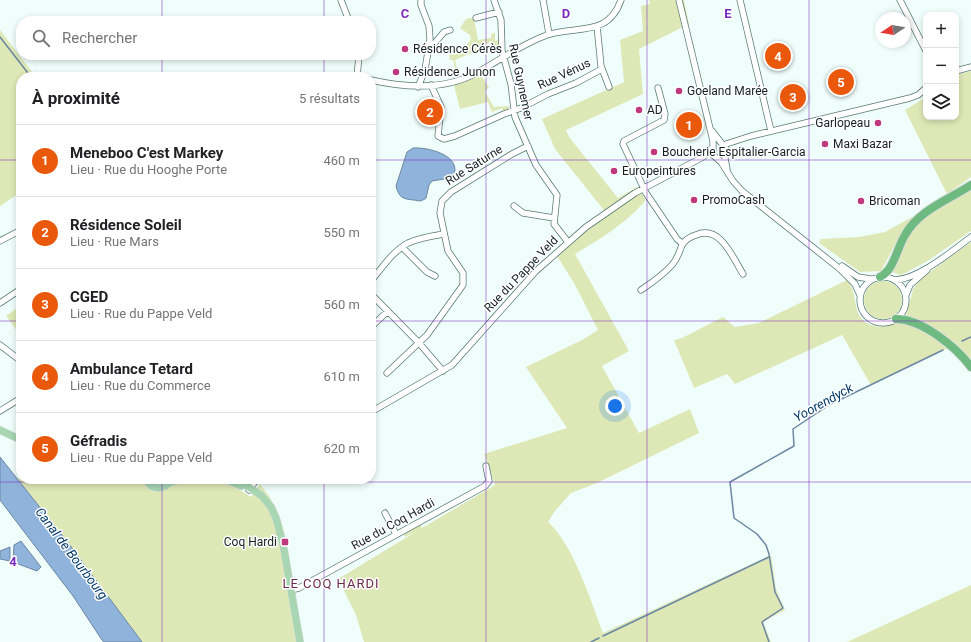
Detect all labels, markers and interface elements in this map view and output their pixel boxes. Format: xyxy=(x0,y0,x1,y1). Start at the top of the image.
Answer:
text: C xyxy=(401,6,410,21)
text: D xyxy=(562,6,570,21)
text: E xyxy=(724,6,732,21)
north arrow xyxy=(875,12,911,48)
map controls xyxy=(923,12,959,120)
button: + xyxy=(923,12,959,48)
search box xyxy=(16,16,376,60)
icon: search xyxy=(30,27,52,49)
text: Rechercher xyxy=(62,29,137,47)
pin: 4 xyxy=(765,41,791,71)
place label: Résidence Cérès xyxy=(413,42,502,56)
street label: Rue Guynemer xyxy=(506,43,536,121)
marker: Résidence Cérès xyxy=(400,44,410,54)
button: − xyxy=(923,48,959,84)
street label: Rue Vénus xyxy=(535,56,593,92)
place label: Résidence Junon xyxy=(404,65,496,79)
marker: Résidence Junon xyxy=(391,67,401,77)
pin: 5 xyxy=(828,67,854,97)
pin: 3 xyxy=(780,82,806,112)
place label: Goeland Marée xyxy=(687,84,768,98)
button: layers xyxy=(923,84,959,120)
marker: Goeland Marée xyxy=(674,86,684,96)
text: À proximité xyxy=(32,88,120,108)
text: 5 résultats xyxy=(299,91,360,106)
pin: 2 xyxy=(417,97,443,127)
place label: AD xyxy=(647,103,663,117)
marker: AD xyxy=(634,105,644,115)
pin: 1 xyxy=(676,110,702,140)
place label: Garlopeau xyxy=(815,116,870,130)
marker: Garlopeau xyxy=(873,118,883,128)
place label: Maxi Bazar xyxy=(833,137,892,151)
marker: Maxi Bazar xyxy=(820,139,830,149)
street label: Rue Saturne xyxy=(443,142,505,188)
text: Meneboo C'est Markey xyxy=(70,144,223,162)
place label: Boucherie Espitalier-Garcia xyxy=(662,145,806,159)
marker: Boucherie Espitalier-Garcia xyxy=(649,147,659,157)
text: 1 xyxy=(41,153,49,168)
text: 460 m xyxy=(323,153,360,168)
text: Lieu · Rue du Hooghe Porte xyxy=(70,162,227,177)
place label: Europeintures xyxy=(622,164,696,178)
marker: Europeintures xyxy=(609,166,619,176)
place label: PromoCash xyxy=(702,193,765,207)
place label: Bricoman xyxy=(869,194,920,208)
marker: PromoCash xyxy=(689,195,699,205)
marker: Bricoman xyxy=(856,196,866,206)
text: Résidence Soleil xyxy=(70,216,182,234)
text: 2 xyxy=(41,225,49,240)
text: 550 m xyxy=(323,225,360,240)
street label: Rue du Pappe Veld xyxy=(481,233,561,315)
text: Lieu · Rue Mars xyxy=(70,234,159,249)
text: CGED xyxy=(70,288,108,306)
text: 3 xyxy=(41,297,49,312)
text: 560 m xyxy=(323,297,360,312)
text: Lieu · Rue du Pappe Veld xyxy=(70,306,212,321)
text: Ambulance Tetard xyxy=(70,360,193,378)
text: 4 xyxy=(41,369,49,384)
text: 610 m xyxy=(323,369,360,384)
text: Lieu · Rue du Commerce xyxy=(70,378,211,393)
water label: Yoorendyck xyxy=(791,380,856,425)
your location xyxy=(605,396,625,416)
text: Géfradis xyxy=(70,432,127,450)
text: 5 xyxy=(41,441,49,456)
text: 620 m xyxy=(323,441,360,456)
text: Lieu · Rue du Pappe Veld xyxy=(70,450,212,465)
street label: Rue du Coq Hardi xyxy=(349,495,437,553)
water label: Canal de Bourbourg xyxy=(32,505,111,602)
place label: Coq Hardi xyxy=(224,535,277,549)
marker: Coq Hardi xyxy=(280,537,290,547)
text: 4 xyxy=(9,554,17,569)
district label: LE COQ HARDI xyxy=(282,576,380,591)

